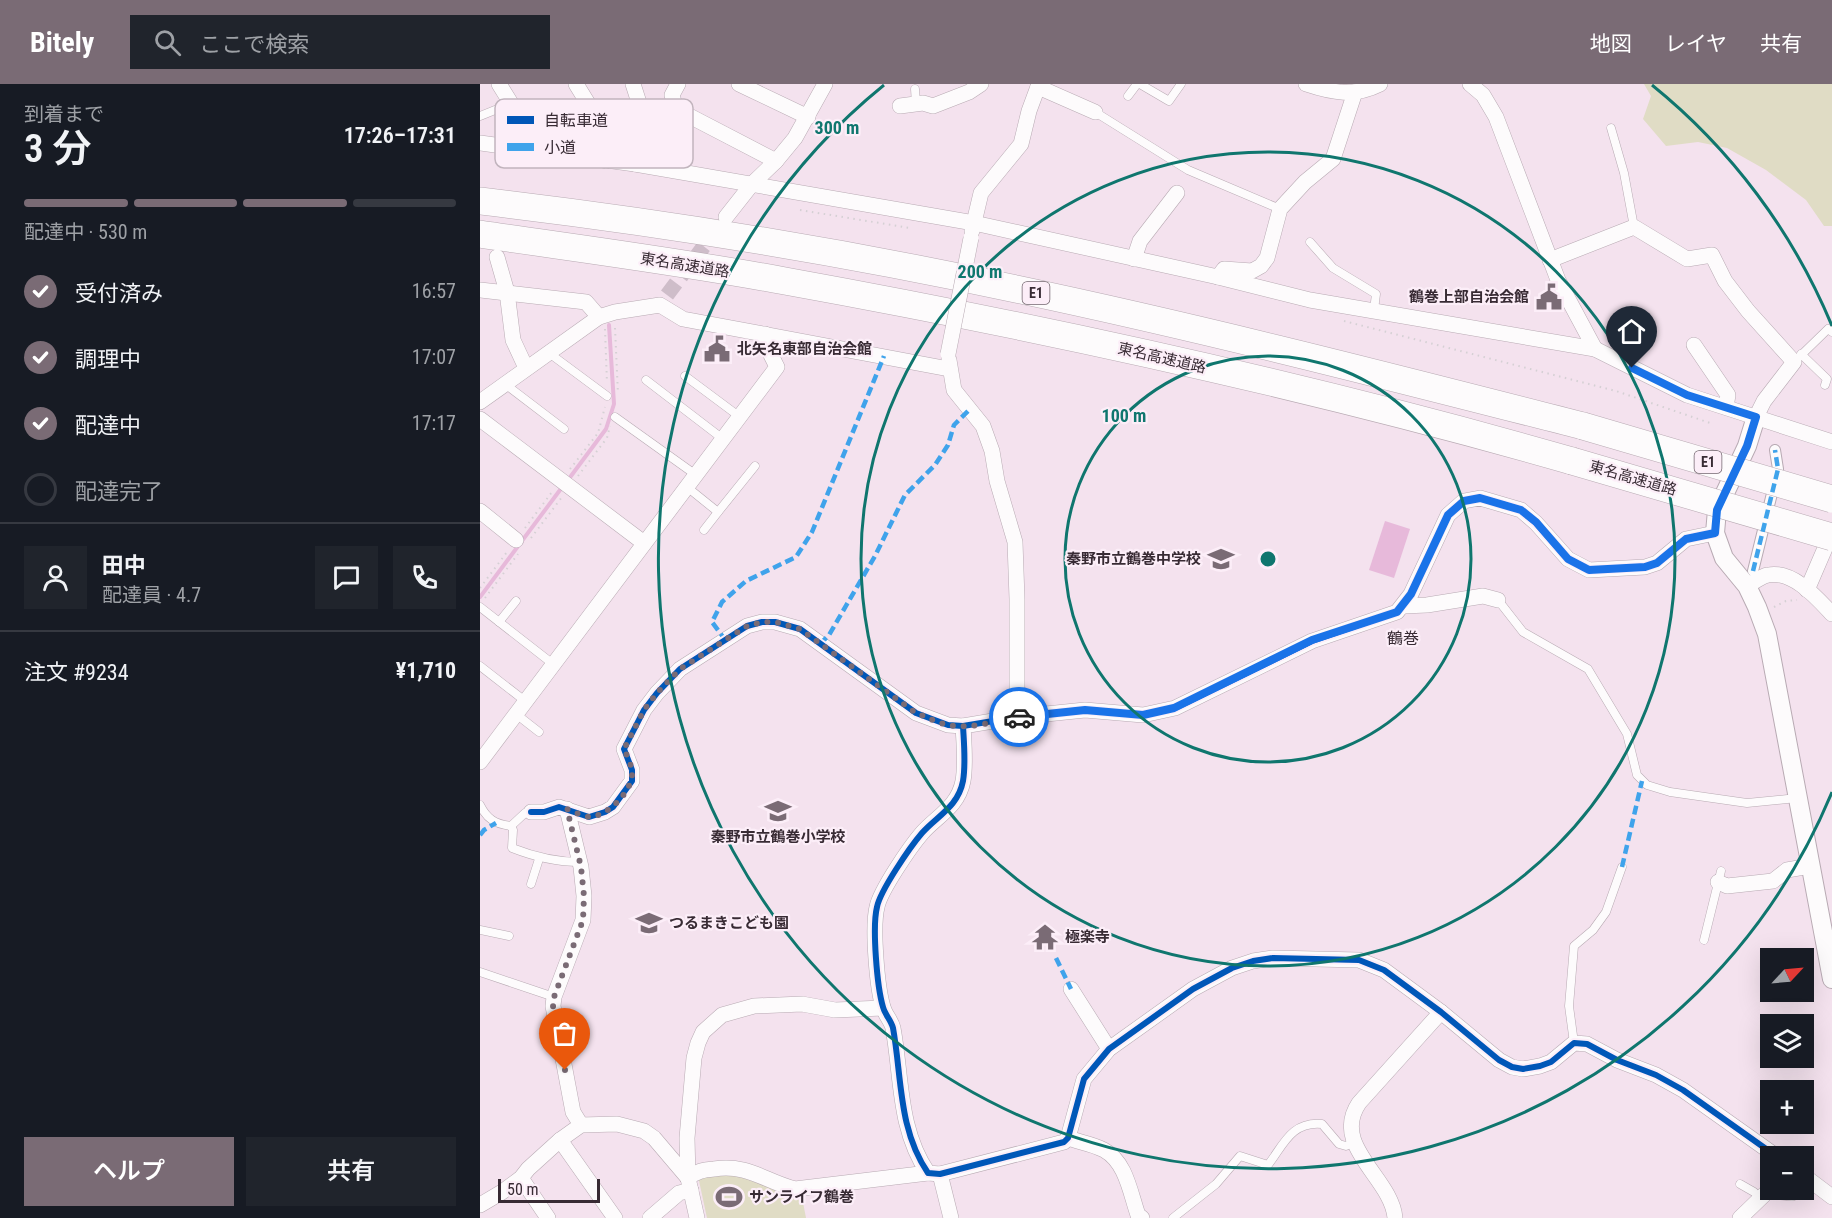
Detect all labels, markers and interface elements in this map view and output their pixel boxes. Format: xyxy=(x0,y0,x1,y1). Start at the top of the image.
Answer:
search box xyxy=(130,15,550,69)
text: Bitely xyxy=(30,26,94,59)
icon: search xyxy=(151,26,184,59)
text: ここで検索 xyxy=(199,32,309,57)
text: 地図 xyxy=(1590,32,1632,56)
text: レイヤ xyxy=(1665,32,1727,56)
text: 共有 xyxy=(1760,32,1802,56)
legend xyxy=(495,99,693,168)
text: 到着まで xyxy=(24,102,104,126)
text: 自転車道 xyxy=(544,111,608,130)
text: 300 m xyxy=(815,117,859,138)
text: 17:26–17:31 xyxy=(344,123,456,148)
text: 3 分 xyxy=(24,126,92,172)
text: 小道 xyxy=(544,138,576,157)
text: 配達中 · 530 m xyxy=(24,220,147,244)
street label: 東名高速道路 xyxy=(639,249,731,281)
text: 200 m xyxy=(958,261,1002,282)
icon: check xyxy=(24,275,57,308)
text: 16:57 xyxy=(412,279,456,303)
text: 受付済み xyxy=(75,281,163,306)
road number: E1 xyxy=(1022,282,1050,304)
public building icon: 鶴巻上部自治会館 xyxy=(1534,282,1564,312)
place label: 鶴巻上部自治会館 xyxy=(1409,288,1529,306)
pin xyxy=(1606,306,1657,368)
icon: home xyxy=(1615,315,1648,348)
public building icon: 北矢名東部自治会館 xyxy=(702,334,732,364)
street label: 東名高速道路 xyxy=(1116,339,1208,377)
place label: 北矢名東部自治会館 xyxy=(737,340,872,358)
icon: check xyxy=(24,341,57,374)
text: 17:07 xyxy=(412,345,456,369)
text: 調理中 xyxy=(75,347,141,372)
text: 100 m xyxy=(1102,405,1146,426)
icon: check xyxy=(24,407,57,440)
text: 17:17 xyxy=(412,411,456,435)
text: 配達中 xyxy=(75,413,141,438)
road number: E1 xyxy=(1694,451,1722,473)
street label: 東名高速道路 xyxy=(1587,457,1679,499)
text: 配達完了 xyxy=(75,479,163,504)
school or university icon: 秦野市立鶴巻中学校 xyxy=(1206,544,1236,574)
button: person xyxy=(24,546,87,609)
button: chat xyxy=(315,546,378,609)
button: phone xyxy=(393,546,456,609)
centre of rings xyxy=(1258,549,1278,569)
place label: 秦野市立鶴巻中学校 xyxy=(1066,550,1201,568)
text: 田中 xyxy=(102,553,146,578)
text: 配達員 · 4.7 xyxy=(102,583,201,607)
district label: 鶴巻 xyxy=(1387,629,1419,648)
text: ¥1,710 xyxy=(396,658,456,683)
text: 注文 #9234 xyxy=(24,660,129,685)
courier xyxy=(989,687,1049,747)
icon: car xyxy=(1003,701,1036,734)
school or university icon: 秦野市立鶴巻小学校 xyxy=(763,796,793,826)
place label: 秦野市立鶴巻小学校 xyxy=(710,828,846,846)
school or university icon: つるまきこども園 xyxy=(634,908,664,938)
place label: つるまきこども園 xyxy=(669,914,789,932)
temple icon: 極楽寺 xyxy=(1030,922,1060,952)
place label: 極楽寺 xyxy=(1065,928,1110,946)
north arrow xyxy=(1760,948,1814,1002)
map controls xyxy=(1760,948,1814,1200)
pin xyxy=(539,1008,590,1070)
button: layers xyxy=(1760,1014,1814,1068)
icon: bag xyxy=(548,1017,581,1050)
button: + xyxy=(1760,1080,1814,1134)
button: ヘルプ xyxy=(24,1137,234,1206)
button: 共有 xyxy=(246,1137,456,1206)
button: − xyxy=(1760,1146,1814,1200)
scale bar xyxy=(498,1176,600,1204)
text: 50 m xyxy=(507,1180,539,1199)
sports icon: サンライフ鶴巻 xyxy=(714,1182,744,1212)
place label: サンライフ鶴巻 xyxy=(749,1188,854,1206)

